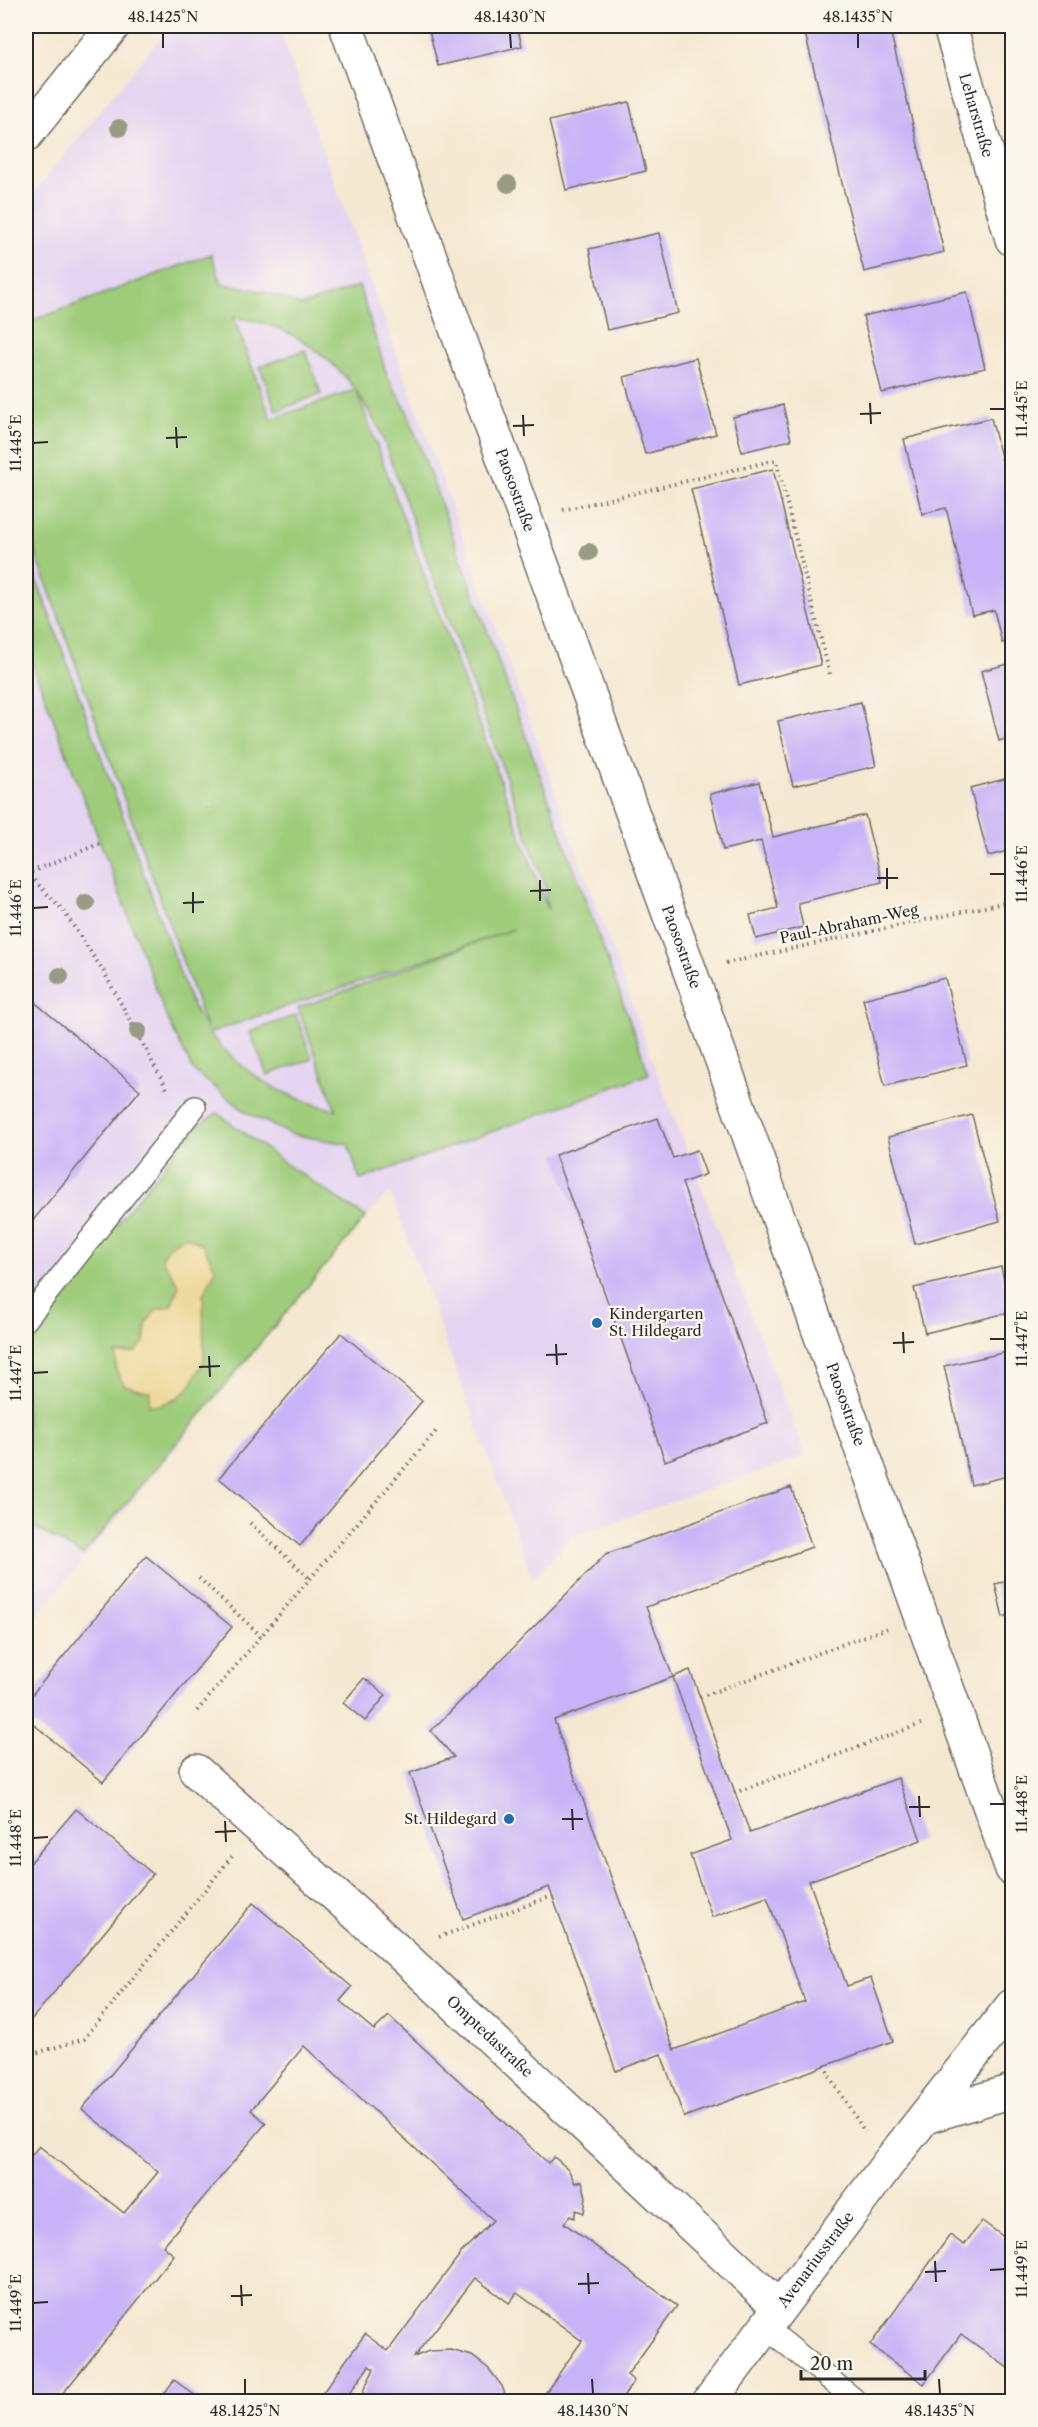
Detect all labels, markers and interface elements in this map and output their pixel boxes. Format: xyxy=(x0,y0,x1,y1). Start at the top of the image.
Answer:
text: 48.1425°N xyxy=(128,7,198,26)
text: 48.1430°N xyxy=(474,7,546,26)
text: 48.1435°N xyxy=(823,7,893,26)
street label: Leharstraße xyxy=(955,71,998,159)
text: 11.445°E xyxy=(1012,380,1031,438)
text: 11.445°E xyxy=(6,414,25,472)
street label: Paosostraße xyxy=(492,446,539,534)
text: 11.446°E xyxy=(1012,845,1031,903)
text: 11.446°E xyxy=(6,879,25,937)
street label: Paul-Abraham-Weg xyxy=(778,900,920,947)
street label: Paosostraße xyxy=(658,902,705,991)
place label: Kindergarten St. Hildegard xyxy=(609,1304,704,1340)
text: 11.447°E xyxy=(1012,1311,1031,1367)
marker: Kindergarten St. Hildegard xyxy=(590,1316,604,1330)
text: 11.447°E xyxy=(6,1345,25,1401)
street label: Paosostraße xyxy=(822,1360,870,1448)
text: 11.448°E xyxy=(1012,1775,1031,1833)
text: 11.448°E xyxy=(6,1809,25,1867)
place label: St. Hildegard xyxy=(404,1809,497,1828)
marker: St. Hildegard xyxy=(502,1812,516,1826)
street label: Omptedastraße xyxy=(443,1991,537,2081)
street label: Avenariusstraße xyxy=(773,2208,858,2312)
text: 11.449°E xyxy=(1012,2240,1031,2298)
text: 11.449°E xyxy=(6,2274,25,2332)
scale bar xyxy=(801,2343,926,2381)
text: 20 m xyxy=(810,2353,854,2375)
text: 48.1425°N xyxy=(210,2401,280,2420)
text: 48.1430°N xyxy=(557,2401,629,2420)
text: 48.1435°N xyxy=(905,2401,975,2420)

